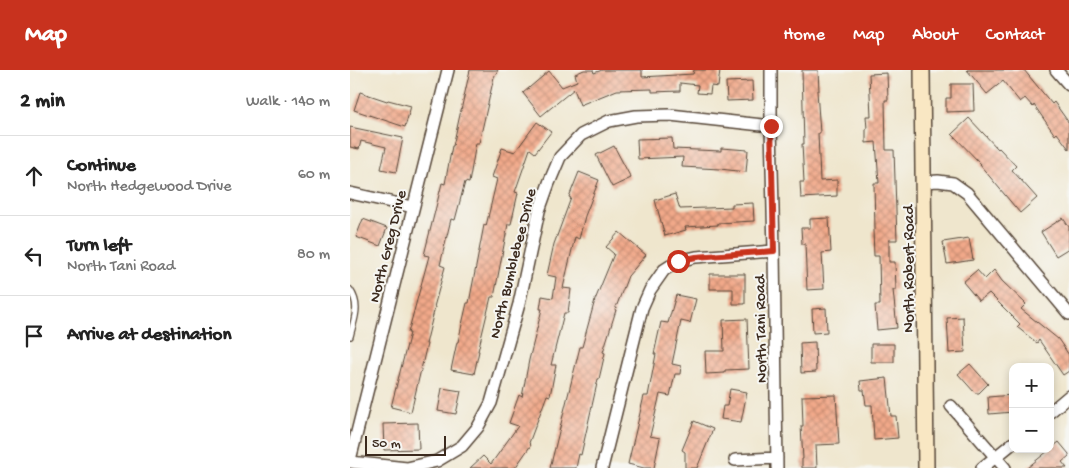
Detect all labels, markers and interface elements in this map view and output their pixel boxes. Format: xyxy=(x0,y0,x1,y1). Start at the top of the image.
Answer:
text: Map xyxy=(25,21,67,50)
text: Home xyxy=(783,25,825,46)
text: Map xyxy=(853,25,884,46)
text: About xyxy=(912,25,958,46)
text: Contact xyxy=(986,25,1044,46)
text: 2 min xyxy=(20,90,65,115)
text: Walk · 140 m xyxy=(246,93,330,112)
route end xyxy=(760,115,783,138)
text: Continue xyxy=(67,155,136,178)
icon: ahead xyxy=(20,162,48,190)
text: 60 m xyxy=(298,166,330,185)
text: North Hedgewood Drive xyxy=(67,178,232,197)
street label: North Bumblebee Drive xyxy=(487,186,542,341)
street label: North Greg Drive xyxy=(366,188,413,305)
street label: North Robert Road xyxy=(901,204,920,333)
text: Turn left xyxy=(67,235,131,258)
icon: left xyxy=(20,242,48,270)
text: 80 m xyxy=(297,246,330,265)
route start xyxy=(667,250,690,273)
text: North Tani Road xyxy=(67,258,175,277)
street label: North Tani Road xyxy=(752,273,773,383)
icon: arrive xyxy=(20,322,48,350)
text: Arrive at destination xyxy=(67,324,231,347)
map controls xyxy=(1009,363,1054,453)
button: + xyxy=(1009,363,1054,408)
button: − xyxy=(1009,408,1054,453)
scale bar xyxy=(365,433,446,456)
text: 50 m xyxy=(372,436,401,453)

